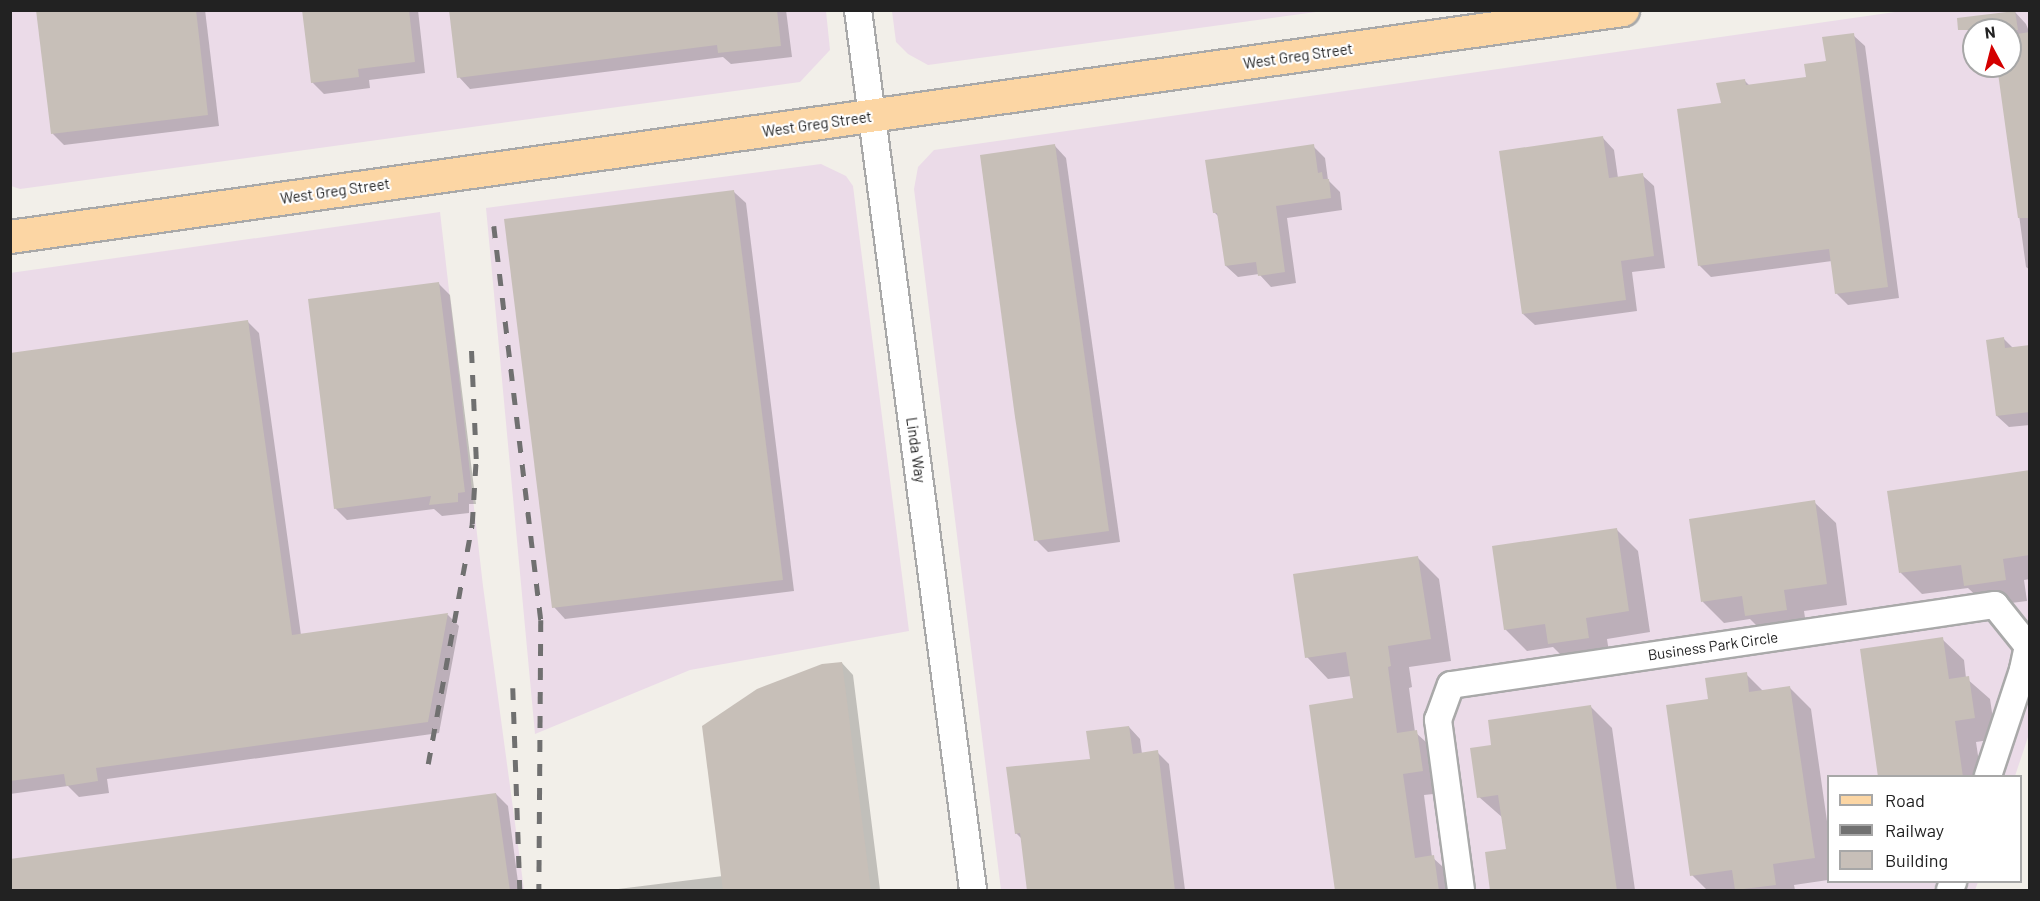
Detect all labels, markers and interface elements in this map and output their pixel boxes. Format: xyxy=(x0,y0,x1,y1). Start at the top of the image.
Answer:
north arrow xyxy=(1962,18,2022,78)
text: N xyxy=(1984,22,1996,42)
street label: West Greg Street xyxy=(1242,39,1354,73)
street label: West Greg Street xyxy=(761,107,873,141)
street label: West Greg Street xyxy=(279,174,391,208)
street label: Linda Way xyxy=(902,416,930,484)
street label: Business Park Circle xyxy=(1647,628,1779,664)
legend xyxy=(1827,775,2022,883)
text: Road xyxy=(1885,789,1925,811)
text: Railway xyxy=(1885,819,1944,841)
text: Building xyxy=(1885,849,1948,871)

